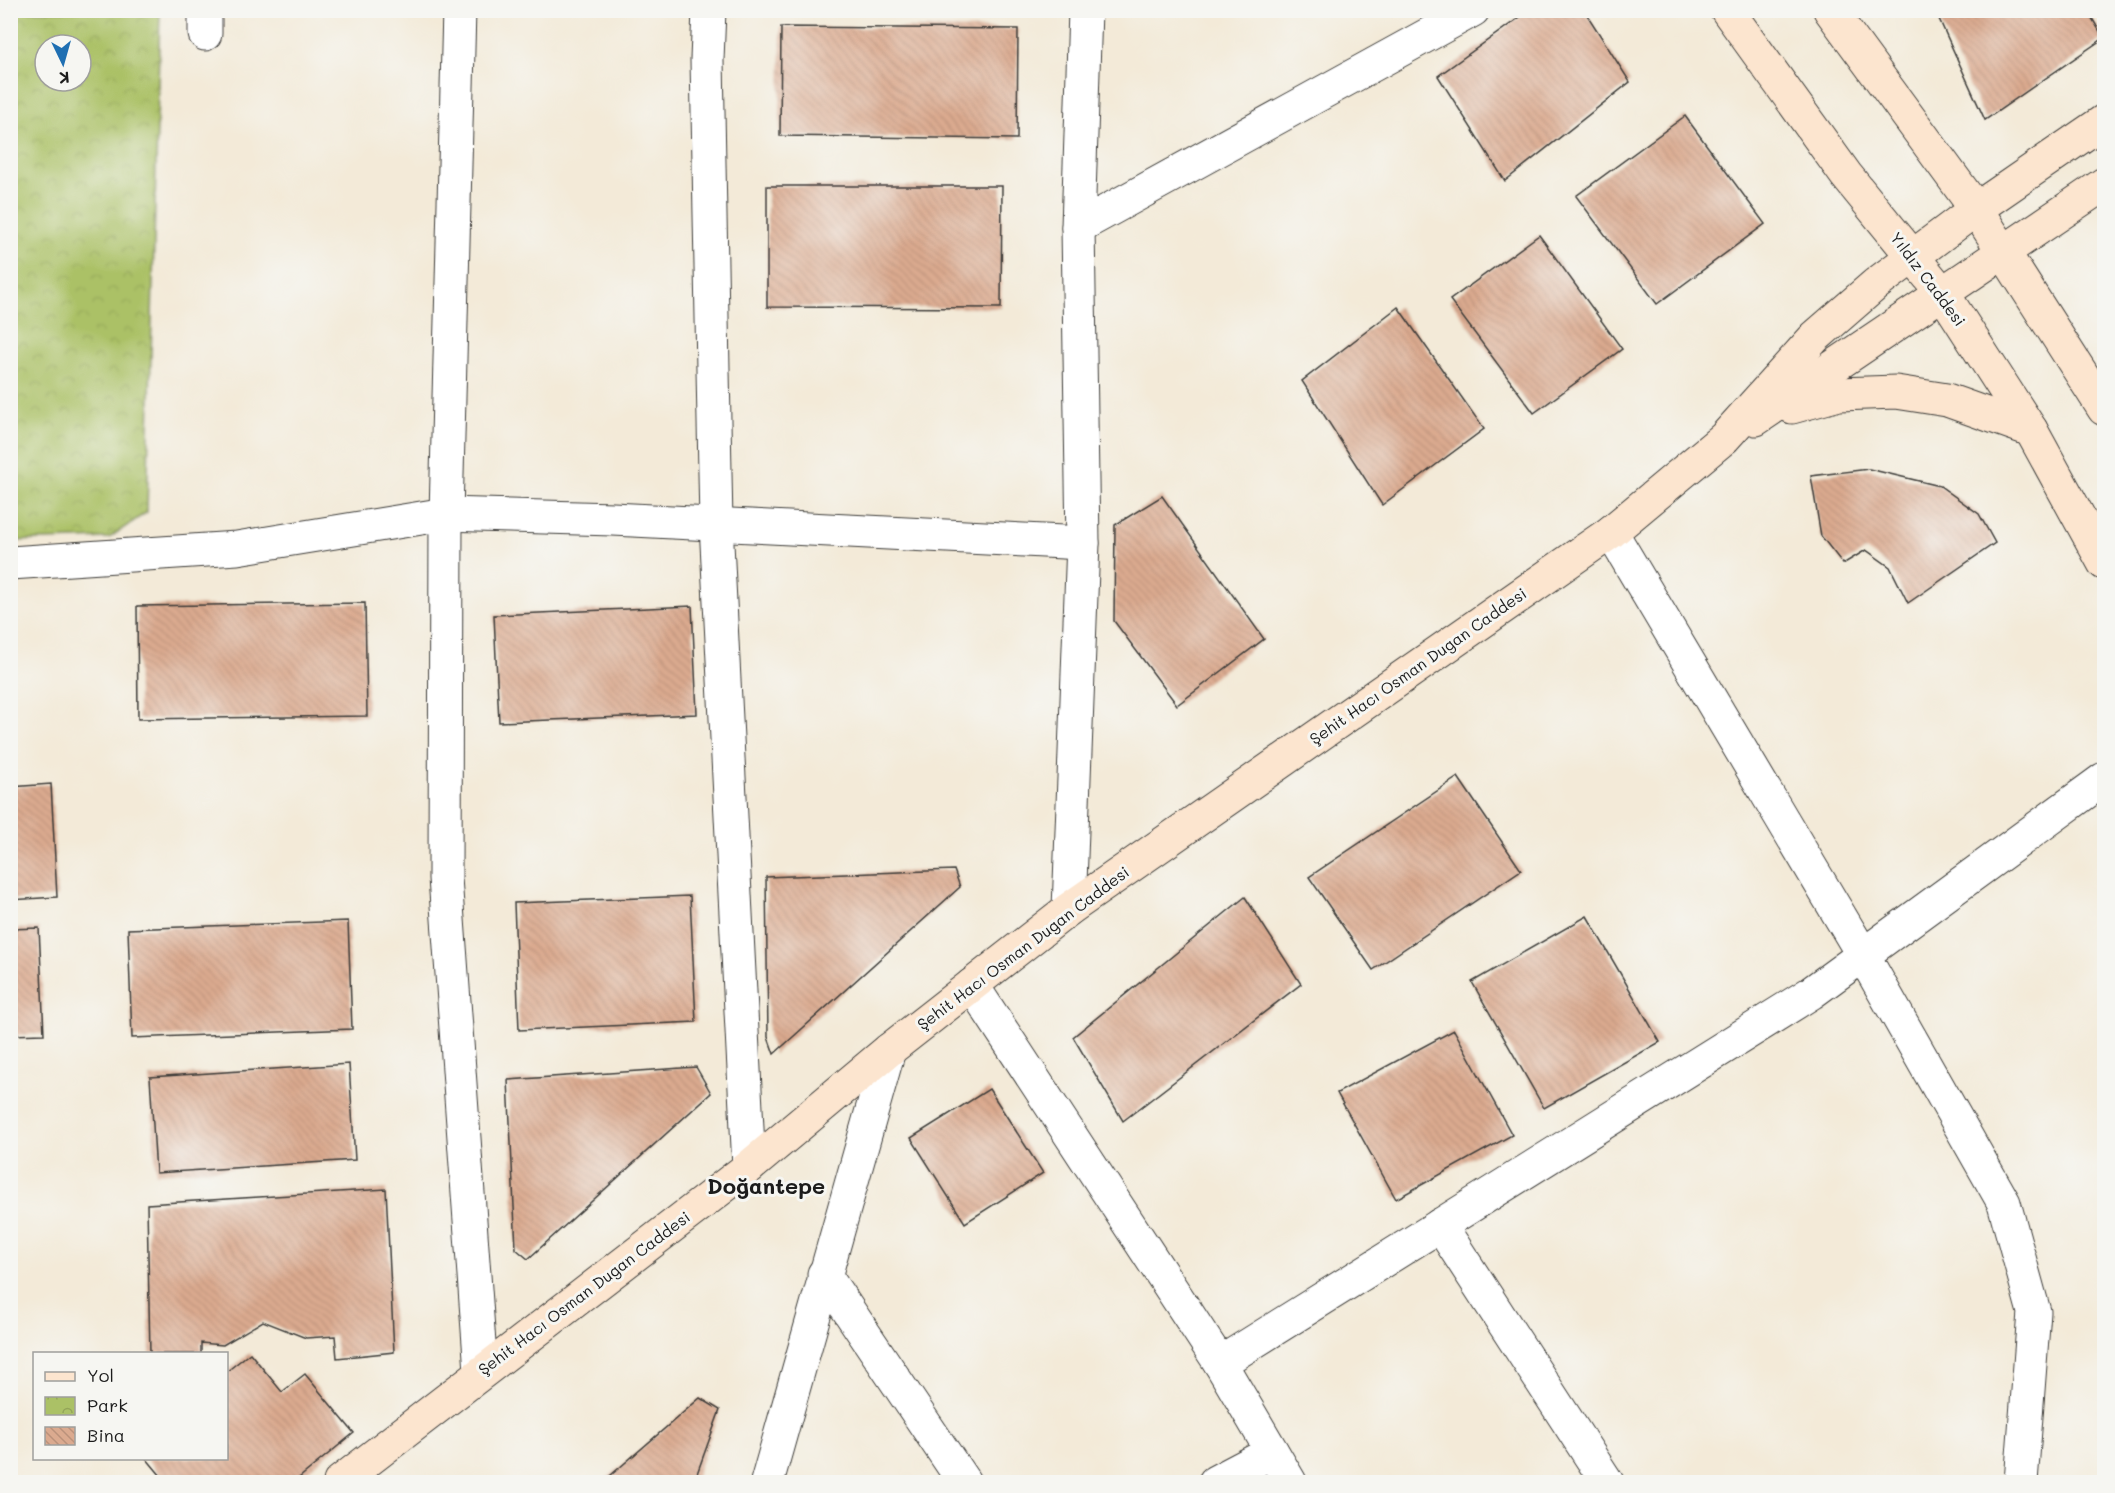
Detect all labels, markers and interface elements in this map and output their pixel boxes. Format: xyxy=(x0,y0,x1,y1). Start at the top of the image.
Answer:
north arrow xyxy=(33,33,93,93)
text: K xyxy=(58,68,71,89)
street label: Yıldız Caddesi xyxy=(1886,227,1971,330)
street label: Şehit Hacı Osman Dugan Caddesi xyxy=(1305,582,1530,749)
street label: Şehit Hacı Osman Dugan Caddesi xyxy=(912,861,1133,1034)
district label: Doğantepe xyxy=(707,1171,825,1200)
street label: Şehit Hacı Osman Dugan Caddesi xyxy=(473,1206,694,1379)
legend xyxy=(33,1352,228,1460)
text: Yol xyxy=(87,1363,114,1387)
text: Park xyxy=(87,1393,128,1417)
text: Bina xyxy=(87,1423,125,1447)

